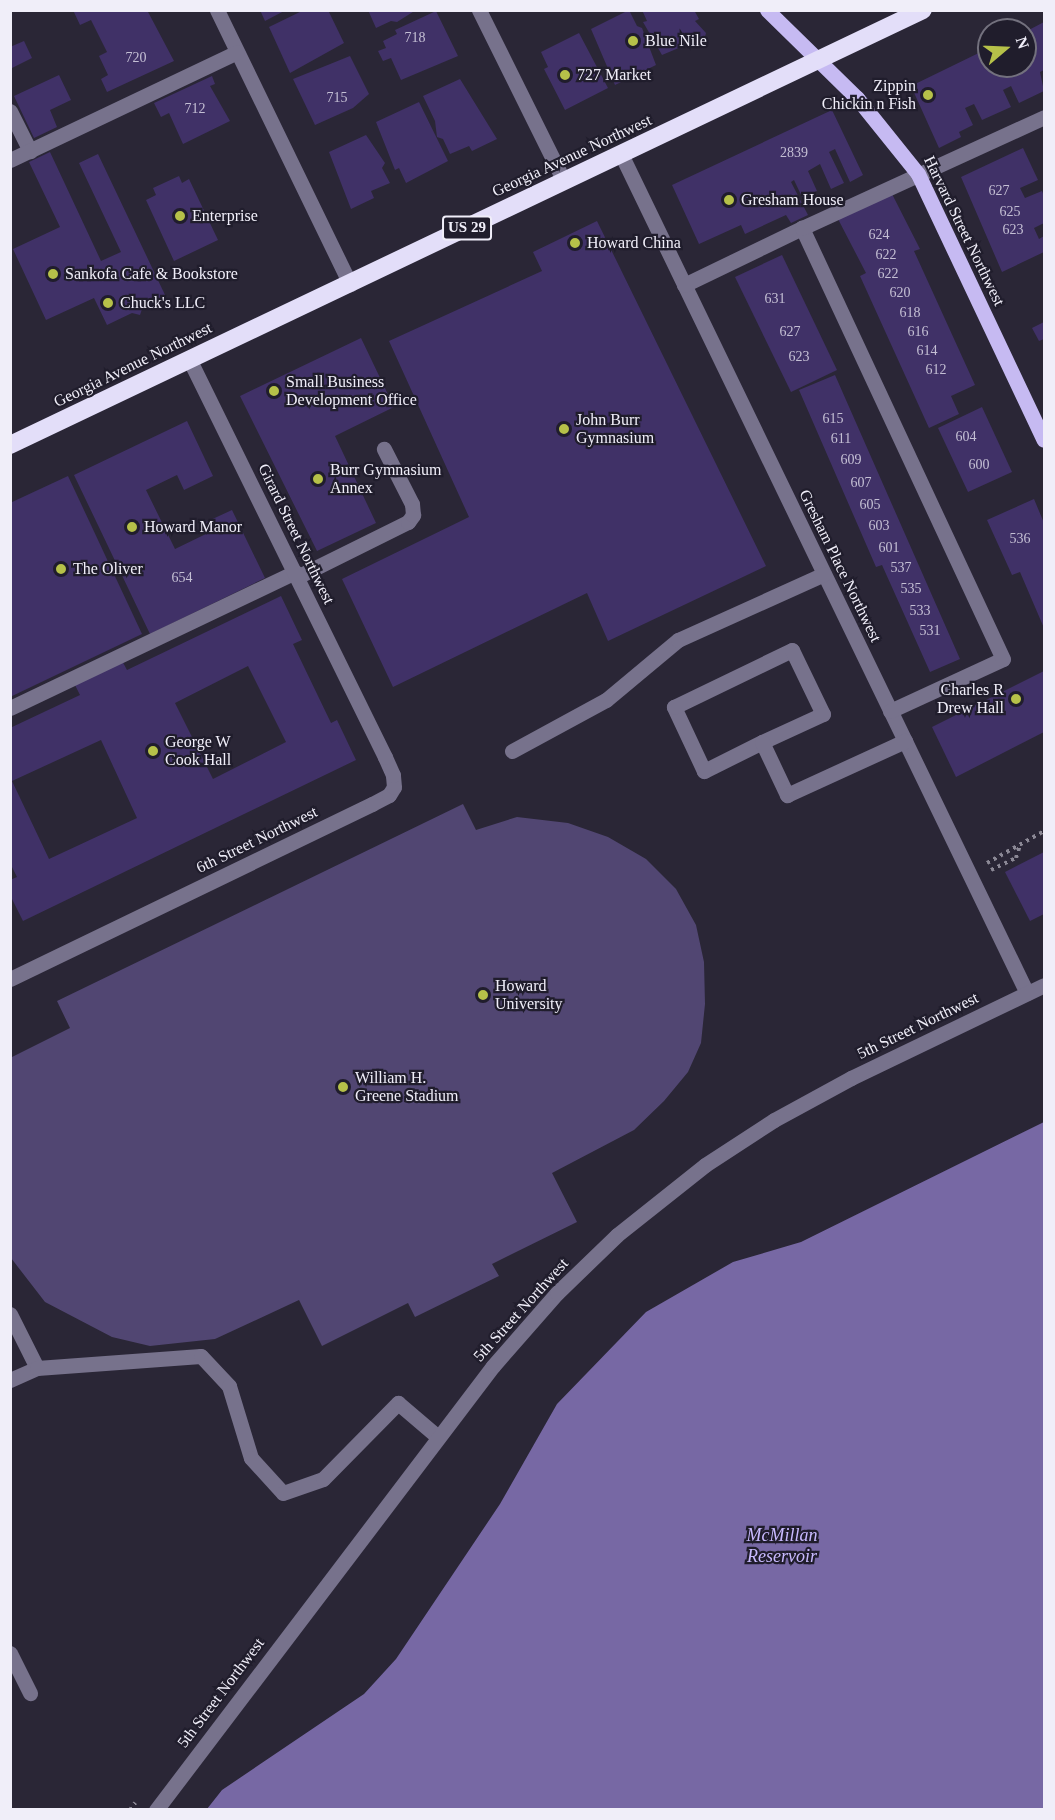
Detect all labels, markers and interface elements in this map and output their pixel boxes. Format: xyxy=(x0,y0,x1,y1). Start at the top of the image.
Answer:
north arrow xyxy=(977,18,1037,78)
house number: 718 xyxy=(404,30,426,46)
place label: Blue Nile xyxy=(645,31,707,51)
marker: Blue Nile xyxy=(626,34,640,48)
text: N xyxy=(1013,34,1033,51)
house number: 720 xyxy=(126,50,146,66)
place label: 727 Market xyxy=(577,65,651,85)
marker: 727 Market xyxy=(558,68,572,82)
place label: Zippin Chickin n Fish xyxy=(822,76,916,114)
marker: Zippin Chickin n Fish xyxy=(921,88,935,102)
house number: 715 xyxy=(326,90,348,106)
house number: 712 xyxy=(184,101,206,117)
street label: Georgia Avenue Northwest xyxy=(489,110,655,202)
house number: 2839 xyxy=(780,145,808,161)
street label: Harvard Street Northwest xyxy=(919,153,1009,309)
house number: 627 xyxy=(988,183,1010,199)
place label: Gresham House xyxy=(741,190,844,210)
marker: Gresham House xyxy=(722,193,736,207)
house number: 625 xyxy=(1000,204,1020,220)
place label: Enterprise xyxy=(192,206,258,226)
marker: Enterprise xyxy=(173,209,187,223)
road number: US 29 xyxy=(442,216,492,240)
house number: 623 xyxy=(1002,222,1024,238)
house number: 624 xyxy=(868,227,890,243)
place label: Howard China xyxy=(587,233,681,253)
marker: Howard China xyxy=(568,236,582,250)
house number: 622 xyxy=(876,247,896,263)
place label: Sankofa Cafe & Bookstore xyxy=(65,264,238,284)
house number: 622 xyxy=(878,266,898,282)
marker: Sankofa Cafe & Bookstore xyxy=(46,267,60,281)
house number: 620 xyxy=(890,285,910,301)
house number: 631 xyxy=(764,291,786,307)
place label: Chuck's LLC xyxy=(120,293,205,313)
marker: Chuck's LLC xyxy=(101,296,115,310)
house number: 618 xyxy=(900,305,920,321)
street label: Georgia Avenue Northwest xyxy=(50,318,216,412)
house number: 627 xyxy=(780,324,800,340)
house number: 616 xyxy=(908,324,928,340)
house number: 614 xyxy=(916,343,938,359)
house number: 623 xyxy=(788,349,810,365)
house number: 612 xyxy=(926,362,946,378)
place label: Small Business Development Office xyxy=(286,372,417,410)
marker: Small Business Development Office xyxy=(267,384,281,398)
place label: John Burr Gymnasium xyxy=(576,410,654,448)
house number: 615 xyxy=(822,411,844,427)
marker: John Burr Gymnasium xyxy=(557,422,571,436)
house number: 604 xyxy=(956,429,976,445)
house number: 611 xyxy=(831,431,851,447)
house number: 609 xyxy=(840,452,862,468)
house number: 600 xyxy=(968,457,990,473)
place label: Burr Gymnasium Annex xyxy=(330,460,442,498)
street label: Girard Street Northwest xyxy=(254,461,338,607)
marker: Burr Gymnasium Annex xyxy=(311,472,325,486)
house number: 607 xyxy=(850,475,872,491)
street label: Gresham Place Northwest xyxy=(795,487,885,645)
house number: 605 xyxy=(860,497,880,513)
place label: Howard Manor xyxy=(144,517,242,537)
house number: 603 xyxy=(868,518,890,534)
marker: Howard Manor xyxy=(125,520,139,534)
house number: 536 xyxy=(1010,531,1030,547)
house number: 601 xyxy=(878,540,900,556)
place label: The Oliver xyxy=(73,559,143,579)
house number: 537 xyxy=(890,560,912,576)
marker: The Oliver xyxy=(54,562,68,576)
house number: 654 xyxy=(172,570,192,586)
house number: 535 xyxy=(900,581,922,597)
house number: 533 xyxy=(910,603,930,619)
house number: 531 xyxy=(920,623,940,639)
place label: Charles R Drew Hall xyxy=(937,680,1004,718)
marker: Charles R Drew Hall xyxy=(1009,692,1023,706)
place label: George W Cook Hall xyxy=(165,732,231,770)
marker: George W Cook Hall xyxy=(146,744,160,758)
street label: 6th Street Northwest xyxy=(193,802,321,878)
place label: Howard University xyxy=(495,976,563,1014)
marker: Howard University xyxy=(476,988,490,1002)
street label: 5th Street Northwest xyxy=(854,988,982,1064)
place label: William H. Greene Stadium xyxy=(355,1068,459,1106)
marker: William H. Greene Stadium xyxy=(336,1080,350,1094)
street label: 5th Street Northwest xyxy=(470,1254,572,1366)
water label: McMillan Reservoir xyxy=(747,1525,817,1568)
street label: 5th Street Northwest xyxy=(173,1634,269,1752)

